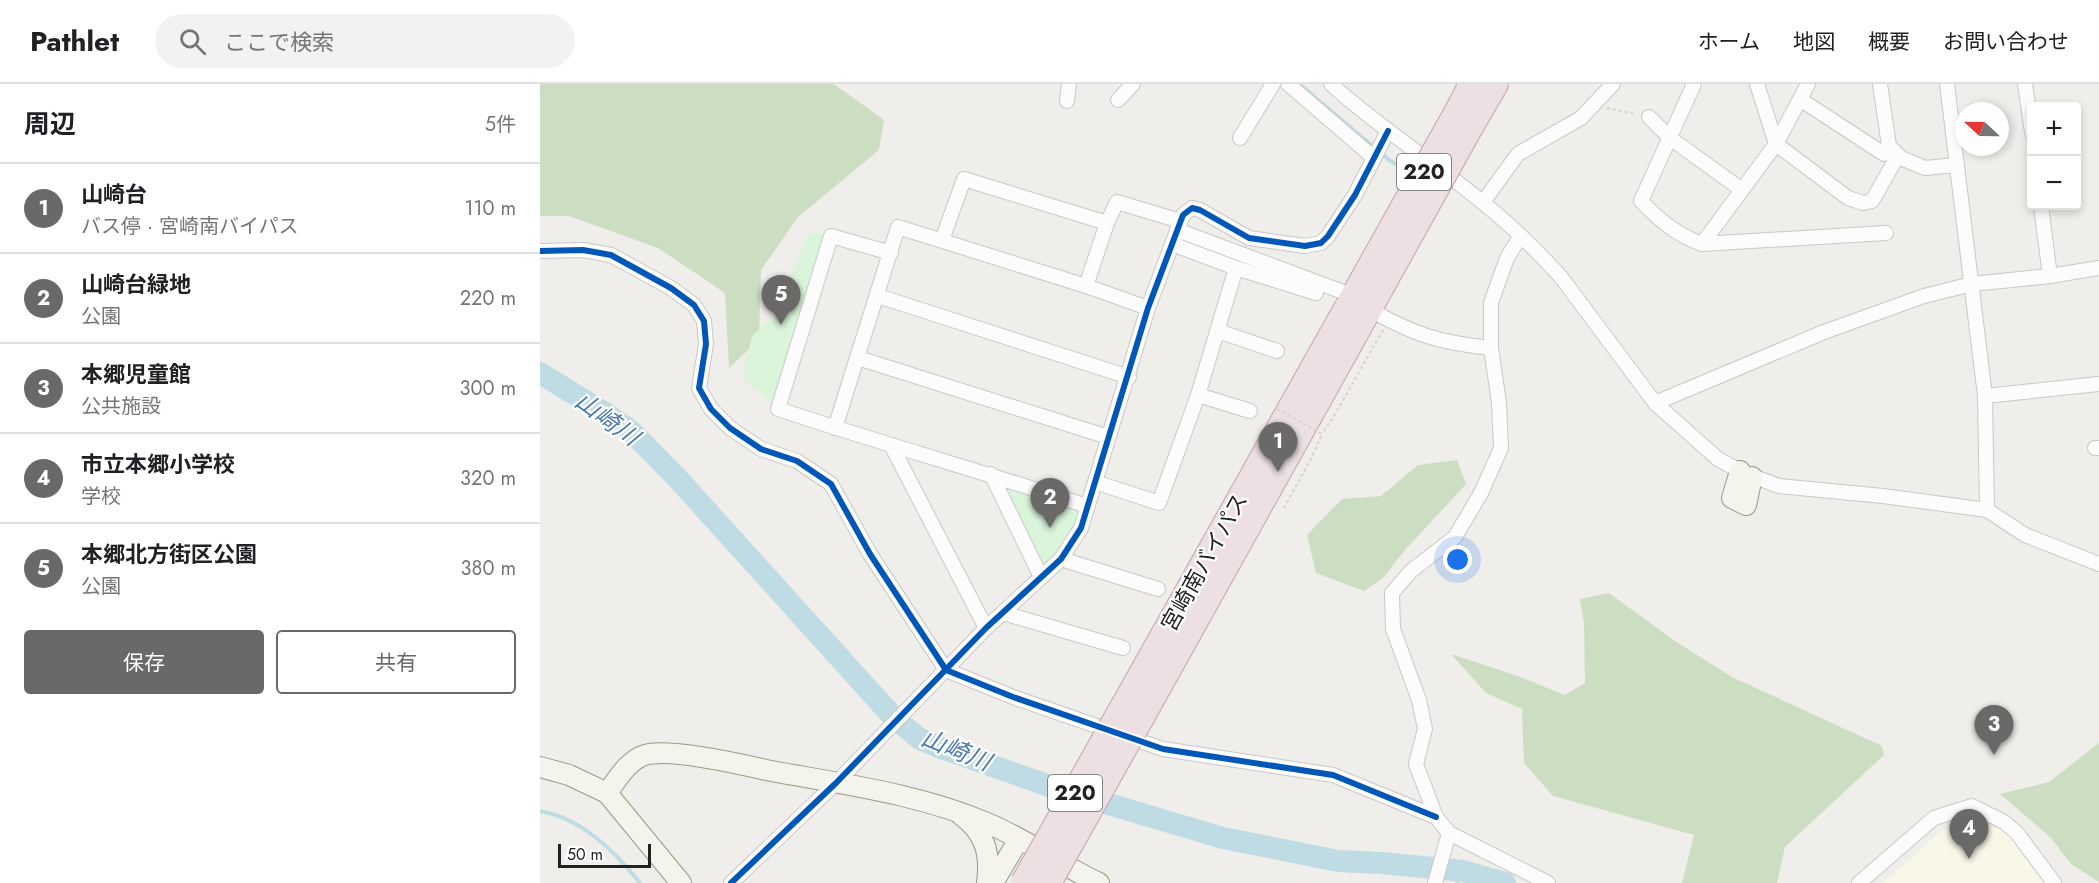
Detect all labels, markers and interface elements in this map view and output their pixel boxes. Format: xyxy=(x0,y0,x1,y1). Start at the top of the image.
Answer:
search box xyxy=(155,14,575,68)
text: Pathlet xyxy=(30,21,119,62)
icon: search xyxy=(176,25,209,58)
text: ここで検索 xyxy=(224,26,334,58)
text: ホーム xyxy=(1698,27,1760,57)
text: 地図 xyxy=(1793,27,1835,57)
text: 概要 xyxy=(1868,27,1910,57)
text: お問い合わせ xyxy=(1943,27,2069,57)
north arrow xyxy=(1955,102,2009,156)
map controls xyxy=(2027,102,2081,210)
button: + xyxy=(2027,102,2081,156)
text: 周辺 xyxy=(24,105,76,143)
text: 5件 xyxy=(485,110,516,139)
road number: 220 xyxy=(1397,154,1451,190)
button: − xyxy=(2027,156,2081,210)
text: 山崎台 xyxy=(81,178,147,210)
text: 1 xyxy=(38,194,49,223)
text: 110 m xyxy=(464,194,516,223)
text: バス停 · 宮崎南バイパス xyxy=(81,212,299,241)
text: 山崎台緑地 xyxy=(81,268,191,300)
pin: 5 xyxy=(762,276,800,325)
text: 2 xyxy=(37,284,50,313)
text: 220 m xyxy=(460,284,516,313)
text: 公園 xyxy=(81,302,121,331)
text: 本郷児童館 xyxy=(81,358,191,390)
text: 3 xyxy=(37,374,50,403)
text: 300 m xyxy=(459,374,516,403)
water label: 山崎川 xyxy=(568,383,649,456)
text: 公共施設 xyxy=(81,392,161,421)
pin: 1 xyxy=(1258,422,1298,472)
text: 市立本郷小学校 xyxy=(81,448,235,480)
text: 4 xyxy=(37,464,50,493)
text: 320 m xyxy=(460,464,516,493)
pin: 2 xyxy=(1030,478,1070,528)
text: 学校 xyxy=(81,482,121,511)
street label: 宮崎南バイパス xyxy=(1153,487,1255,637)
text: 本郷北方街区公園 xyxy=(81,538,257,570)
your location xyxy=(1443,545,1472,574)
text: 5 xyxy=(37,554,50,583)
text: 380 m xyxy=(461,554,516,583)
text: 公園 xyxy=(81,572,121,601)
button: 保存 xyxy=(24,630,264,694)
button: 共有 xyxy=(276,630,516,694)
pin: 3 xyxy=(1974,706,2014,755)
water label: 山崎川 xyxy=(916,720,999,780)
road number: 220 xyxy=(1048,775,1102,811)
pin: 4 xyxy=(1950,810,1988,859)
scale bar xyxy=(558,841,651,868)
text: 50 m xyxy=(567,843,603,866)

